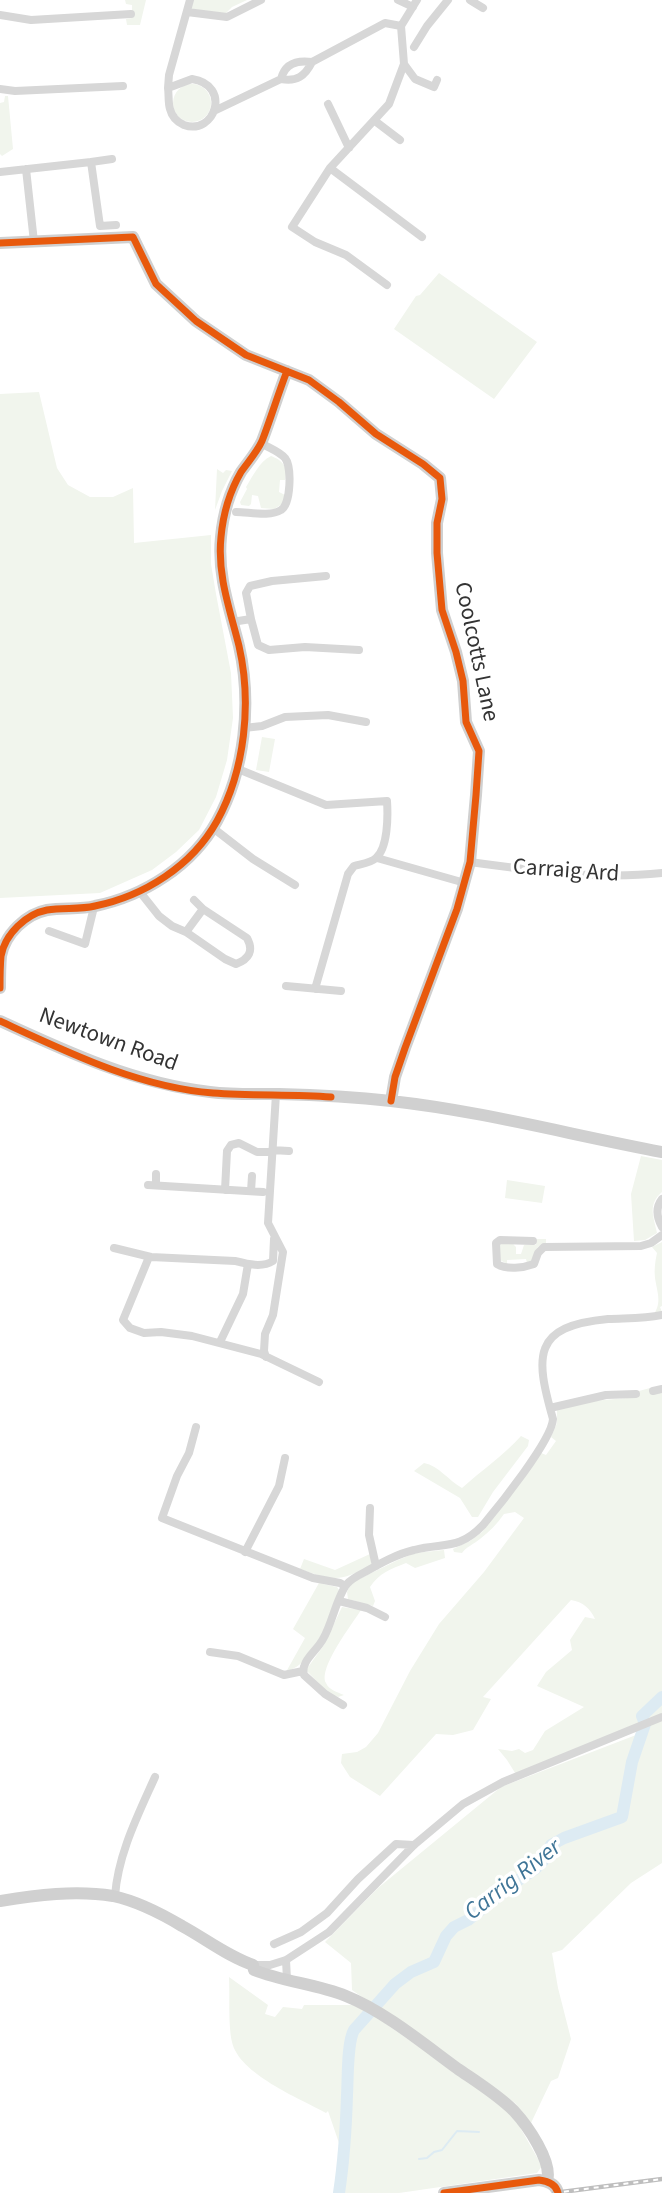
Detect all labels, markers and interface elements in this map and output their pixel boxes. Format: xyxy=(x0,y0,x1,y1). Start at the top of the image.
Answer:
street label: Coolcotts Lane xyxy=(447,580,503,724)
street label: Carraig Ard xyxy=(512,855,620,889)
street label: Newtown Road xyxy=(35,1003,181,1079)
water label: Carrig River xyxy=(460,1834,568,1928)

